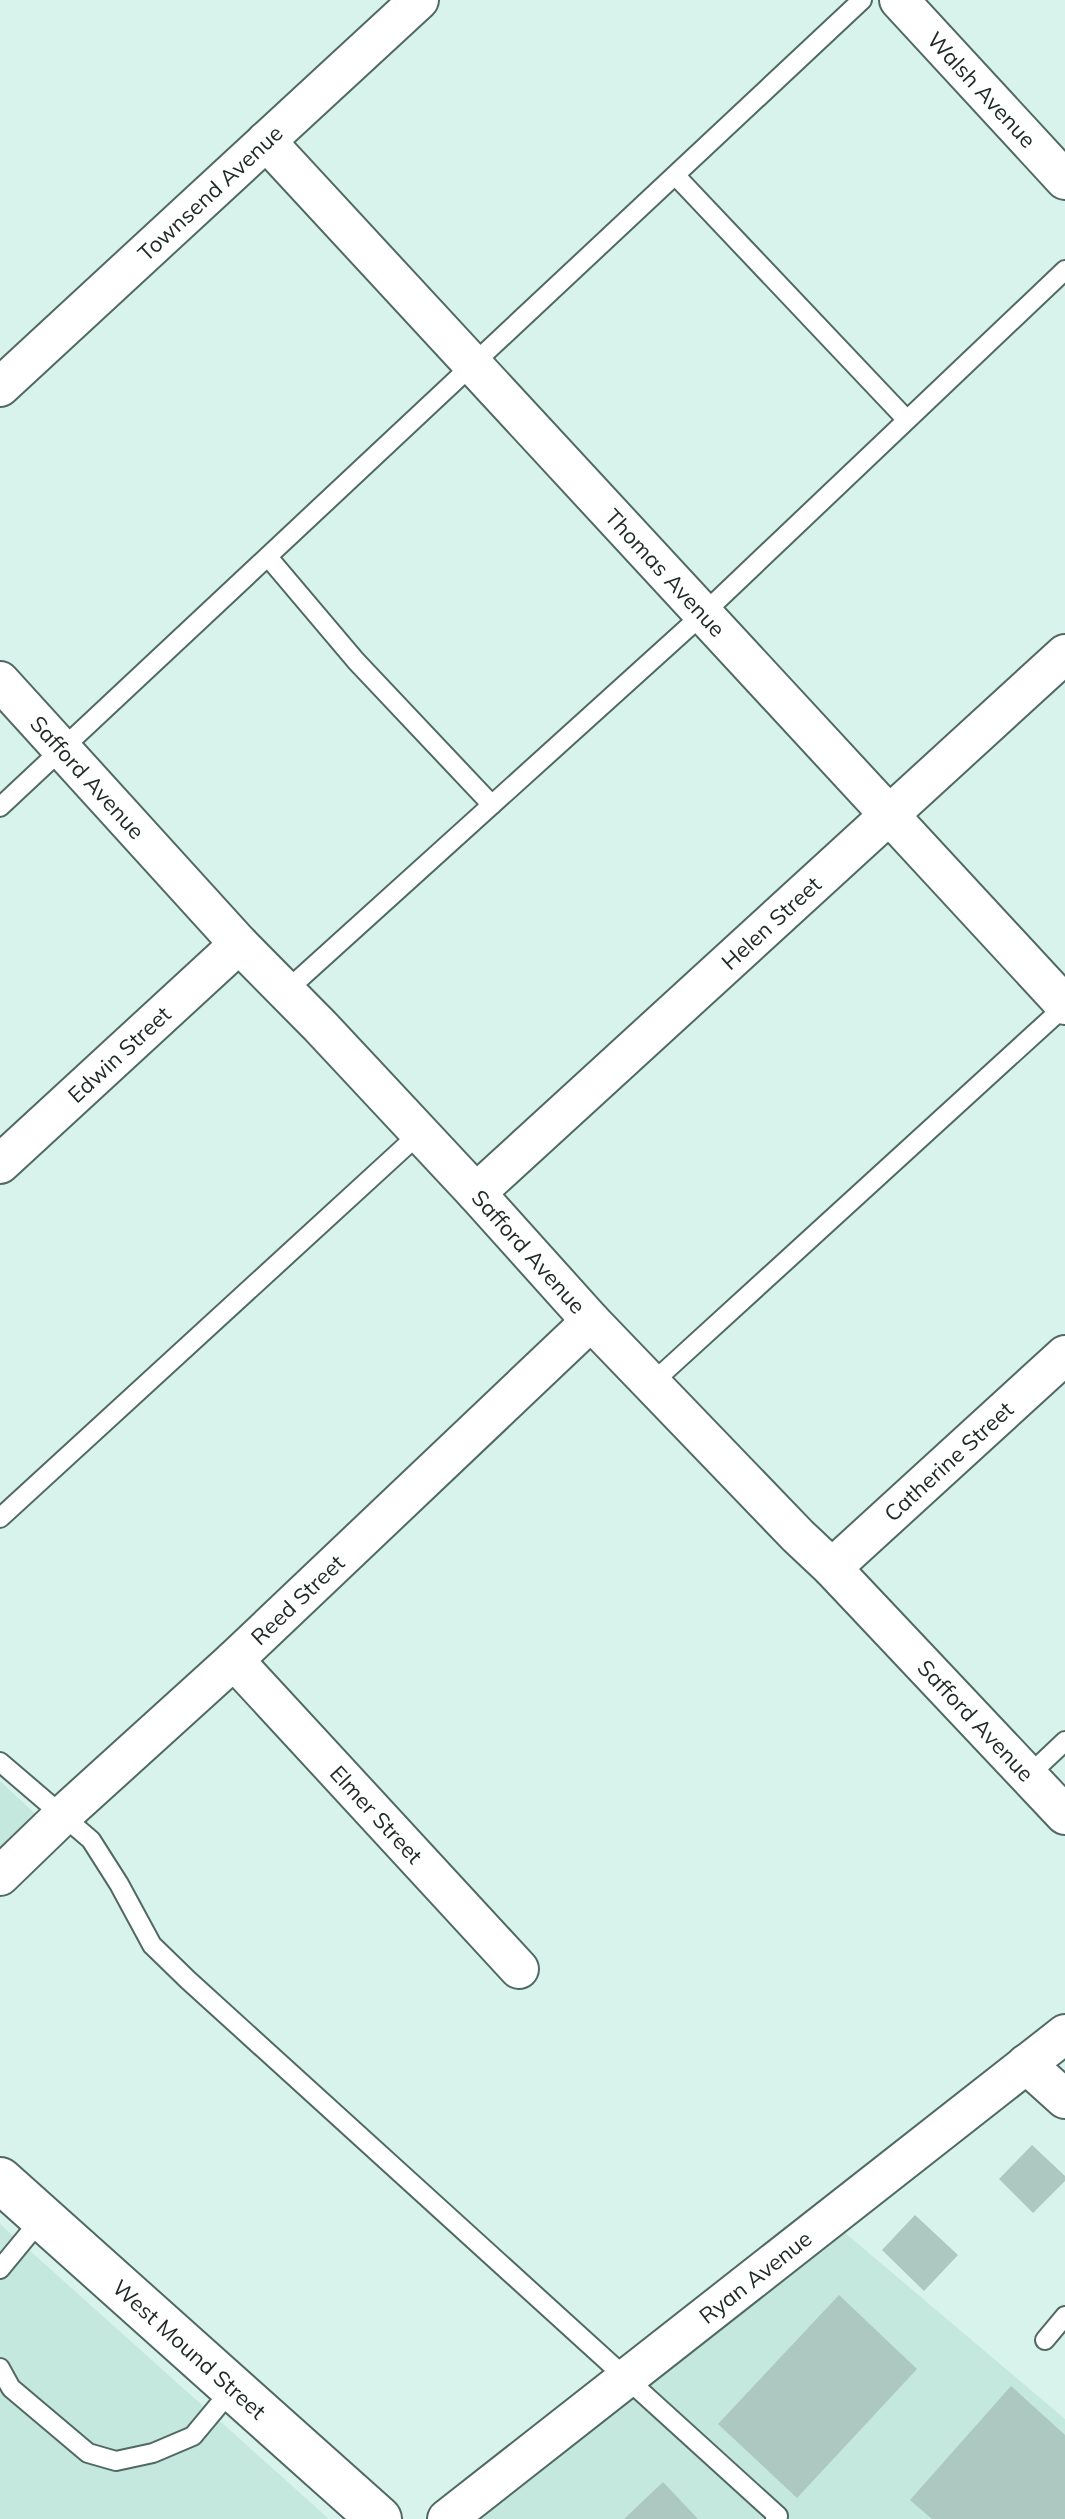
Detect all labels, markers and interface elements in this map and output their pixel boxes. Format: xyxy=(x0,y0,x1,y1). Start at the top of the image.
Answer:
street label: Walsh Avenue xyxy=(921,26,1042,154)
street label: Townsend Avenue xyxy=(132,119,288,267)
street label: Thomas Avenue xyxy=(599,503,731,643)
street label: Safford Avenue xyxy=(24,710,151,845)
street label: Helen Street xyxy=(715,870,827,976)
street label: Edwin Street xyxy=(62,1000,177,1109)
street label: Safford Avenue xyxy=(466,1184,592,1319)
street label: Catherine Street xyxy=(878,1395,1019,1527)
street label: Reed Street xyxy=(245,1548,350,1651)
street label: Safford Avenue xyxy=(912,1654,1040,1787)
street label: Elmer Street xyxy=(324,1759,429,1870)
street label: Ryan Avenue xyxy=(694,2224,817,2330)
street label: West Mound Street xyxy=(107,2273,272,2425)

